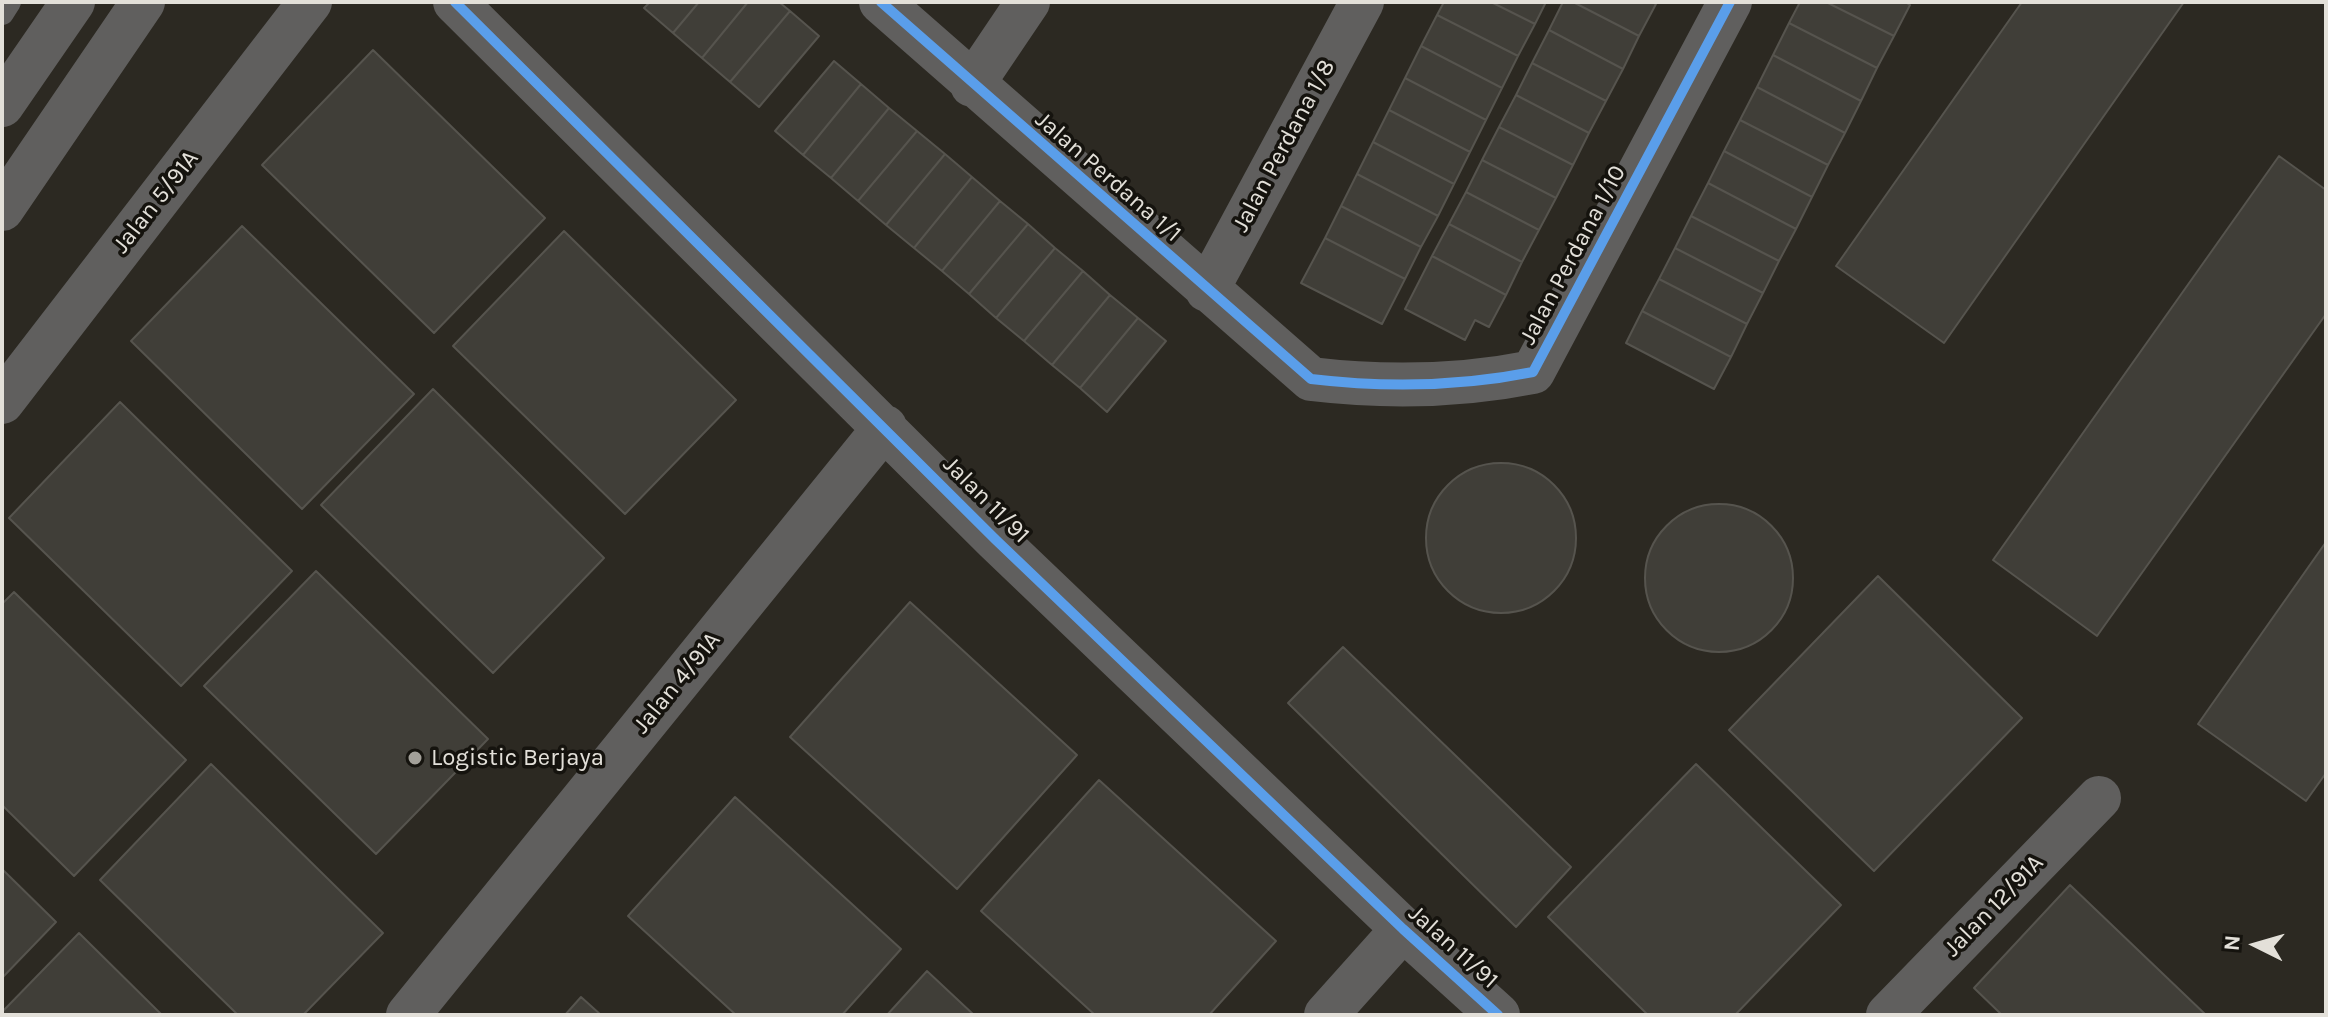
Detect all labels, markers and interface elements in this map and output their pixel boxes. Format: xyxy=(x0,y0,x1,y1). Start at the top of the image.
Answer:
street label: Jalan Perdana 1/8 xyxy=(1226,55,1342,237)
street label: Jalan Perdana 1/1 xyxy=(1029,106,1187,248)
street label: Jalan 5/91A xyxy=(107,145,205,259)
street label: Jalan Perdana 1/10 xyxy=(1514,161,1632,349)
street label: Jalan 11/91 xyxy=(937,451,1035,549)
street label: Jalan 4/91A xyxy=(627,626,727,740)
place label: Logistic Berjaya xyxy=(431,744,604,772)
marker: Logistic Berjaya xyxy=(406,749,424,767)
street label: Jalan 12/91A xyxy=(1938,849,2050,963)
street label: Jalan 11/91 xyxy=(1402,899,1504,995)
north arrow xyxy=(2216,905,2296,985)
text: N xyxy=(2218,934,2246,952)

